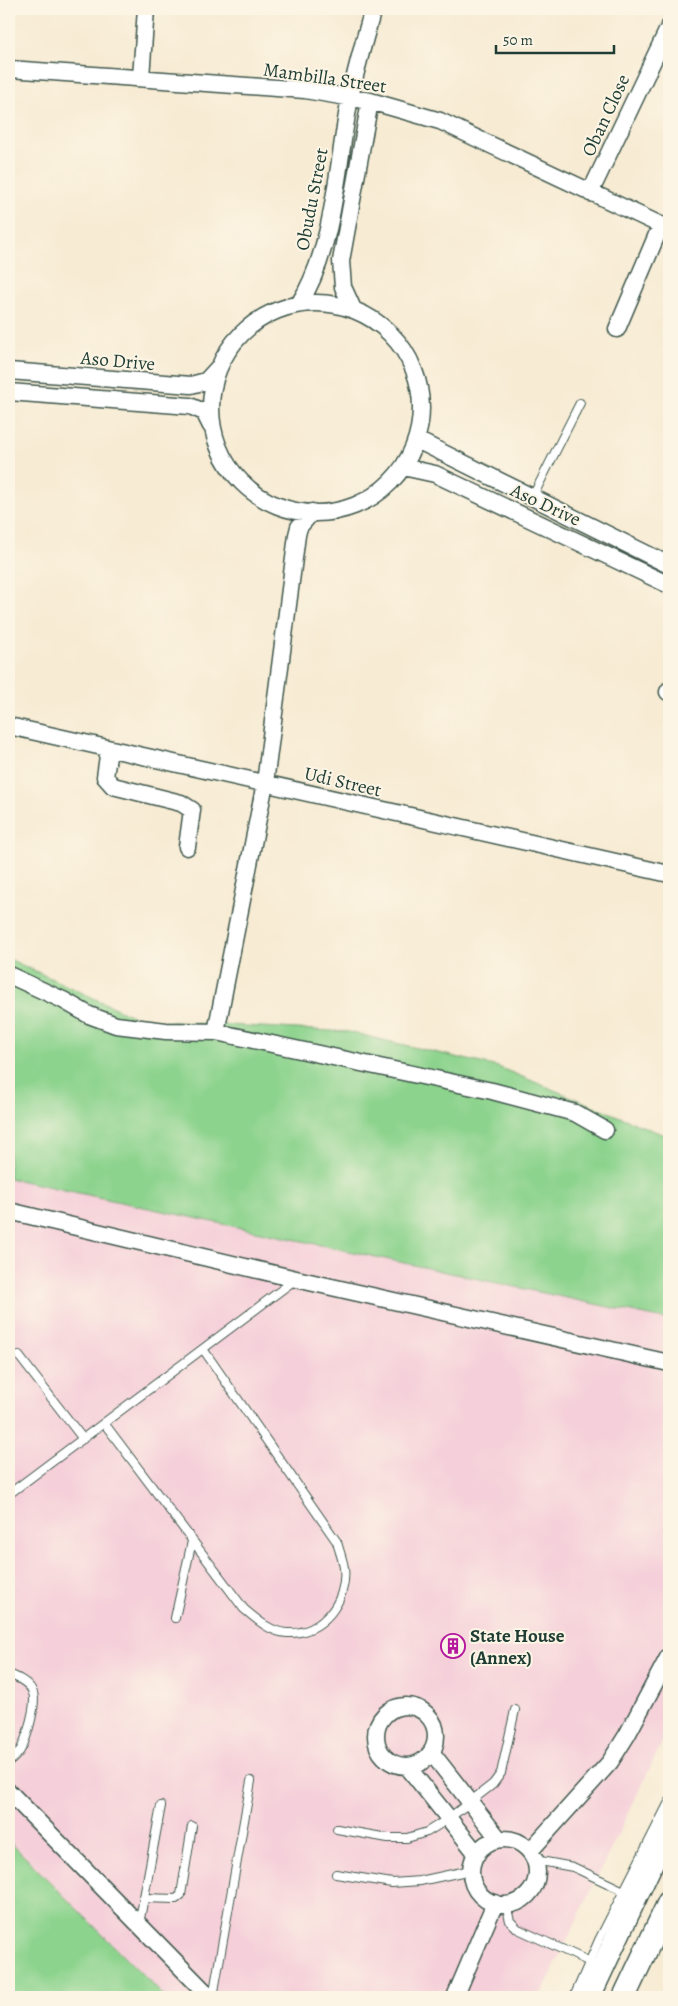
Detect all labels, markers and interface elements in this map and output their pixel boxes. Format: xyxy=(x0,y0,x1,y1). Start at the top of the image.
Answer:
scale bar xyxy=(496,22,613,54)
text: 50 m xyxy=(503,30,533,50)
street label: Mambilla Street xyxy=(262,56,388,100)
street label: Oban Close xyxy=(576,70,636,161)
street label: Obudu Street xyxy=(289,146,335,253)
street label: Aso Drive xyxy=(79,345,156,377)
street label: Aso Drive xyxy=(505,477,585,532)
street label: Udi Street xyxy=(302,760,384,803)
place label: State House (Annex) xyxy=(470,1623,565,1671)
building icon: State House (Annex) xyxy=(440,1633,466,1659)

